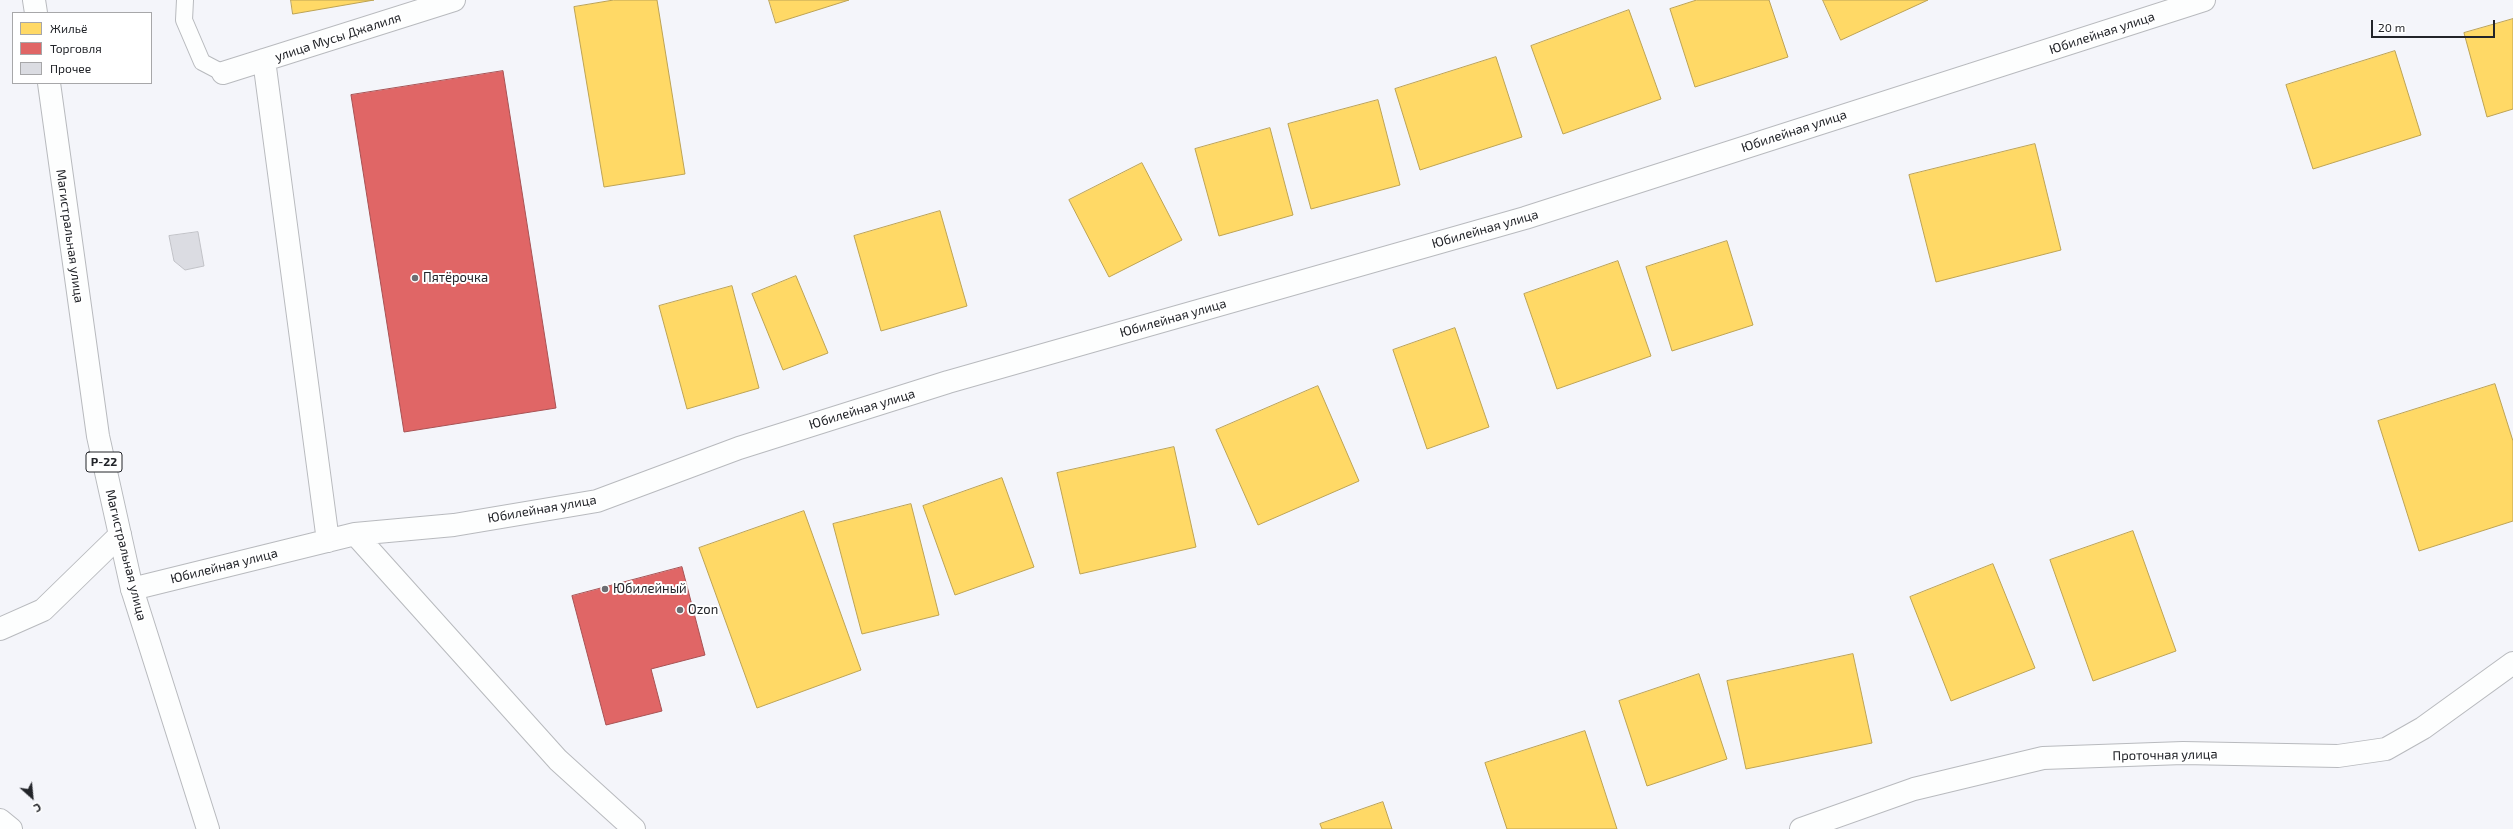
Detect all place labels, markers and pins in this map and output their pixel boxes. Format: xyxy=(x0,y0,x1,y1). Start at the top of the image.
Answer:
place label: Пятёрочка xyxy=(423,270,488,286)
marker: Пятёрочка xyxy=(410,273,420,283)
place label: Юбилейный xyxy=(613,581,687,597)
marker: Юбилейный xyxy=(600,584,610,594)
place label: Ozon xyxy=(688,602,718,618)
marker: Ozon xyxy=(675,605,685,615)

